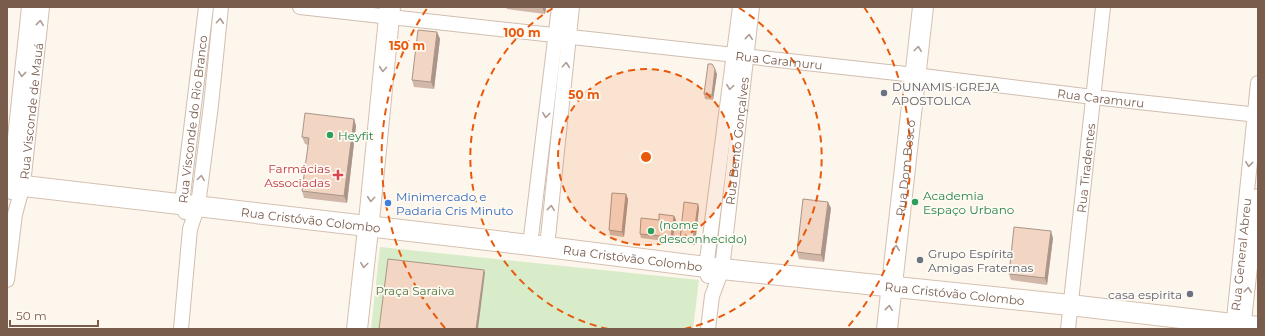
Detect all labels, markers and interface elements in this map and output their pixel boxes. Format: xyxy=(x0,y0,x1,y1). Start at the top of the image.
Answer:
one-way arrow xyxy=(215,18,224,24)
one-way arrow xyxy=(35,20,44,26)
text: 100 m xyxy=(504,25,540,40)
street label: Rua Visconde do Rio Branco xyxy=(175,34,210,204)
one-way arrow xyxy=(744,34,753,40)
text: 150 m xyxy=(389,38,425,53)
street label: Rua Visconde de Mauá xyxy=(16,42,46,180)
one-way arrow xyxy=(913,46,922,52)
street label: Rua Caramuru xyxy=(735,48,823,72)
one-way arrow xyxy=(561,62,570,68)
one-way arrow xyxy=(379,66,388,72)
one-way arrow xyxy=(18,71,27,77)
street label: Rua Bento Gonçalves xyxy=(722,76,751,205)
place label: DUNAMIS IGREJA APOSTOLICA xyxy=(892,79,1000,108)
one-way arrow xyxy=(726,84,735,90)
street label: Rua Caramuru xyxy=(1056,85,1145,110)
text: 50 m xyxy=(568,87,600,102)
marker: DUNAMIS IGREJA APOSTOLICA xyxy=(879,88,889,98)
one-way arrow xyxy=(541,112,550,118)
street label: Rua Dom Bosco xyxy=(892,119,918,217)
street label: Rua Tiradentes xyxy=(1073,122,1098,213)
place label: Heyfit xyxy=(338,128,374,143)
marker: Heyfit xyxy=(325,130,335,140)
centre of rings xyxy=(639,150,653,164)
place label: Farmácias Associadas xyxy=(264,161,330,190)
one-way arrow xyxy=(1245,161,1254,167)
marker: Farmácias Associadas xyxy=(333,170,343,180)
one-way arrow xyxy=(196,175,205,181)
place label: Academia Espaço Urbano xyxy=(923,188,1014,217)
place label: Minimercado e Padaria Cris Minuto xyxy=(396,189,513,218)
one-way arrow xyxy=(367,196,376,202)
marker: Academia Espaço Urbano xyxy=(910,197,920,207)
street label: Rua General Abreu xyxy=(1227,197,1254,312)
marker: Minimercado e Padaria Cris Minuto xyxy=(383,198,393,208)
street label: Rua Cristóvão Colombo xyxy=(240,204,382,235)
one-way arrow xyxy=(546,205,555,211)
place label: (nome desconhecido) xyxy=(659,217,747,246)
marker: (nome desconhecido) xyxy=(646,226,656,236)
street label: Rua Cristóvão Colombo xyxy=(562,242,703,274)
one-way arrow xyxy=(891,245,900,251)
place label: Grupo Espírita Amigas Fraternas xyxy=(928,246,1034,275)
marker: Grupo Espírita Amigas Fraternas xyxy=(915,255,925,265)
one-way arrow xyxy=(360,262,369,268)
street label: Rua Cristóvão Colombo xyxy=(884,278,1025,308)
park label: Praça Saraiva xyxy=(375,283,455,298)
place label: casa espirita xyxy=(1108,287,1182,302)
one-way arrow xyxy=(1243,287,1252,293)
marker: casa espirita xyxy=(1185,289,1195,299)
scale bar xyxy=(10,302,98,328)
one-way arrow xyxy=(885,305,894,311)
text: 50 m xyxy=(16,308,47,323)

